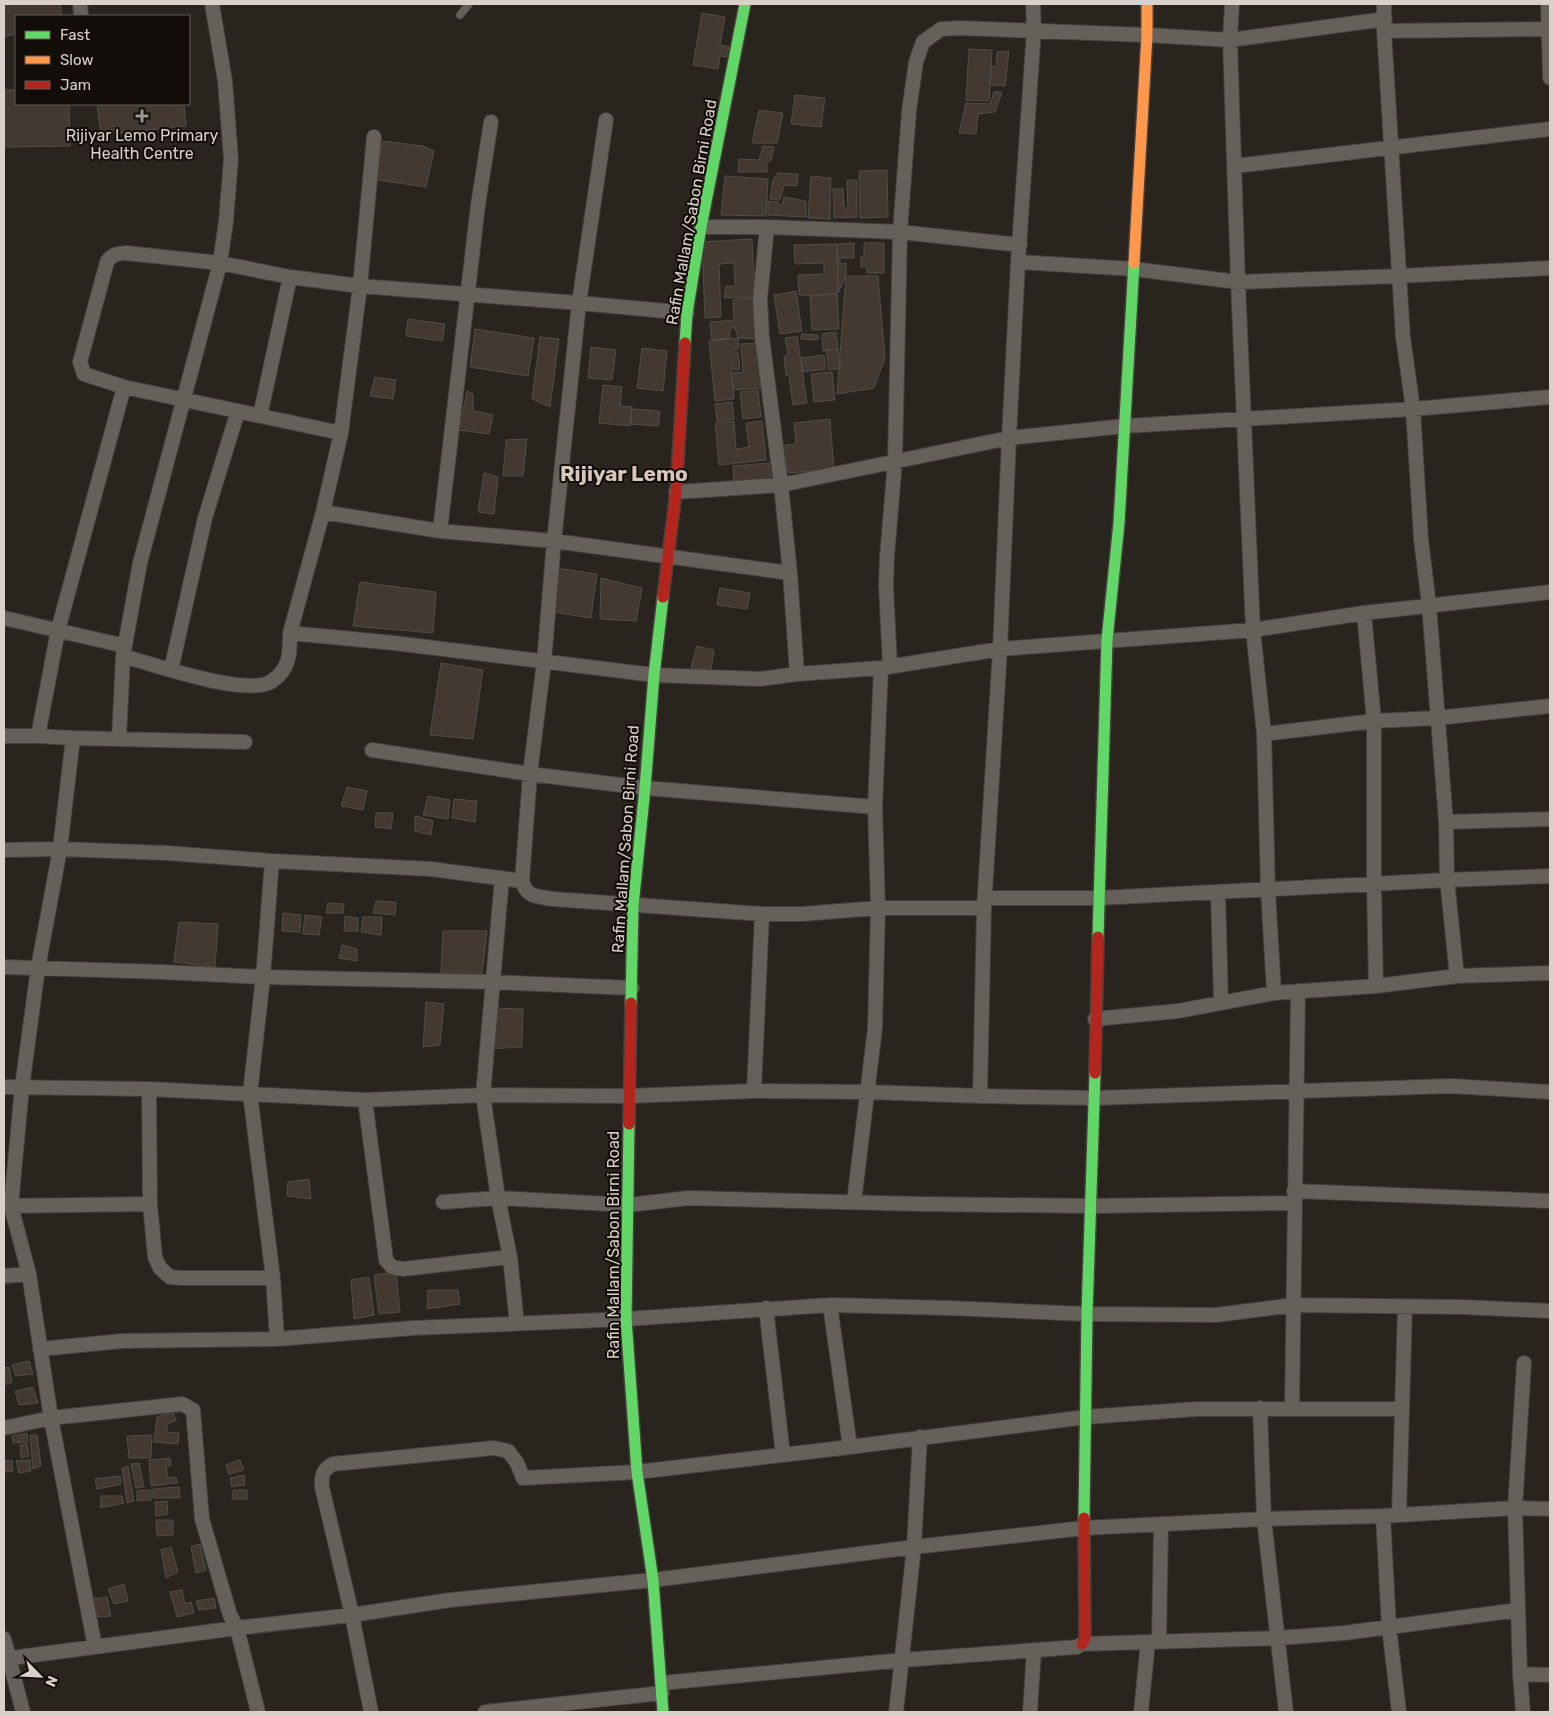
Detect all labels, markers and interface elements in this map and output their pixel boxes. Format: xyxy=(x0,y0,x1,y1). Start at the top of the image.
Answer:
legend xyxy=(15,15,190,105)
text: Fast xyxy=(60,26,90,44)
text: Slow xyxy=(60,51,93,69)
text: Jam xyxy=(60,76,91,94)
street label: Rafin Mallam/Sabon Birni Road xyxy=(662,98,721,326)
marker: Rijiyar Lemo Primary Health Centre xyxy=(135,109,149,123)
place label: Rijiyar Lemo Primary Health Centre xyxy=(66,126,218,163)
district label: Rijiyar Lemo xyxy=(560,461,688,486)
street label: Rafin Mallam/Sabon Birni Road xyxy=(608,724,643,954)
street label: Rafin Mallam/Sabon Birni Road xyxy=(604,1131,623,1359)
north arrow xyxy=(15,1651,65,1701)
text: N xyxy=(42,1673,61,1689)

